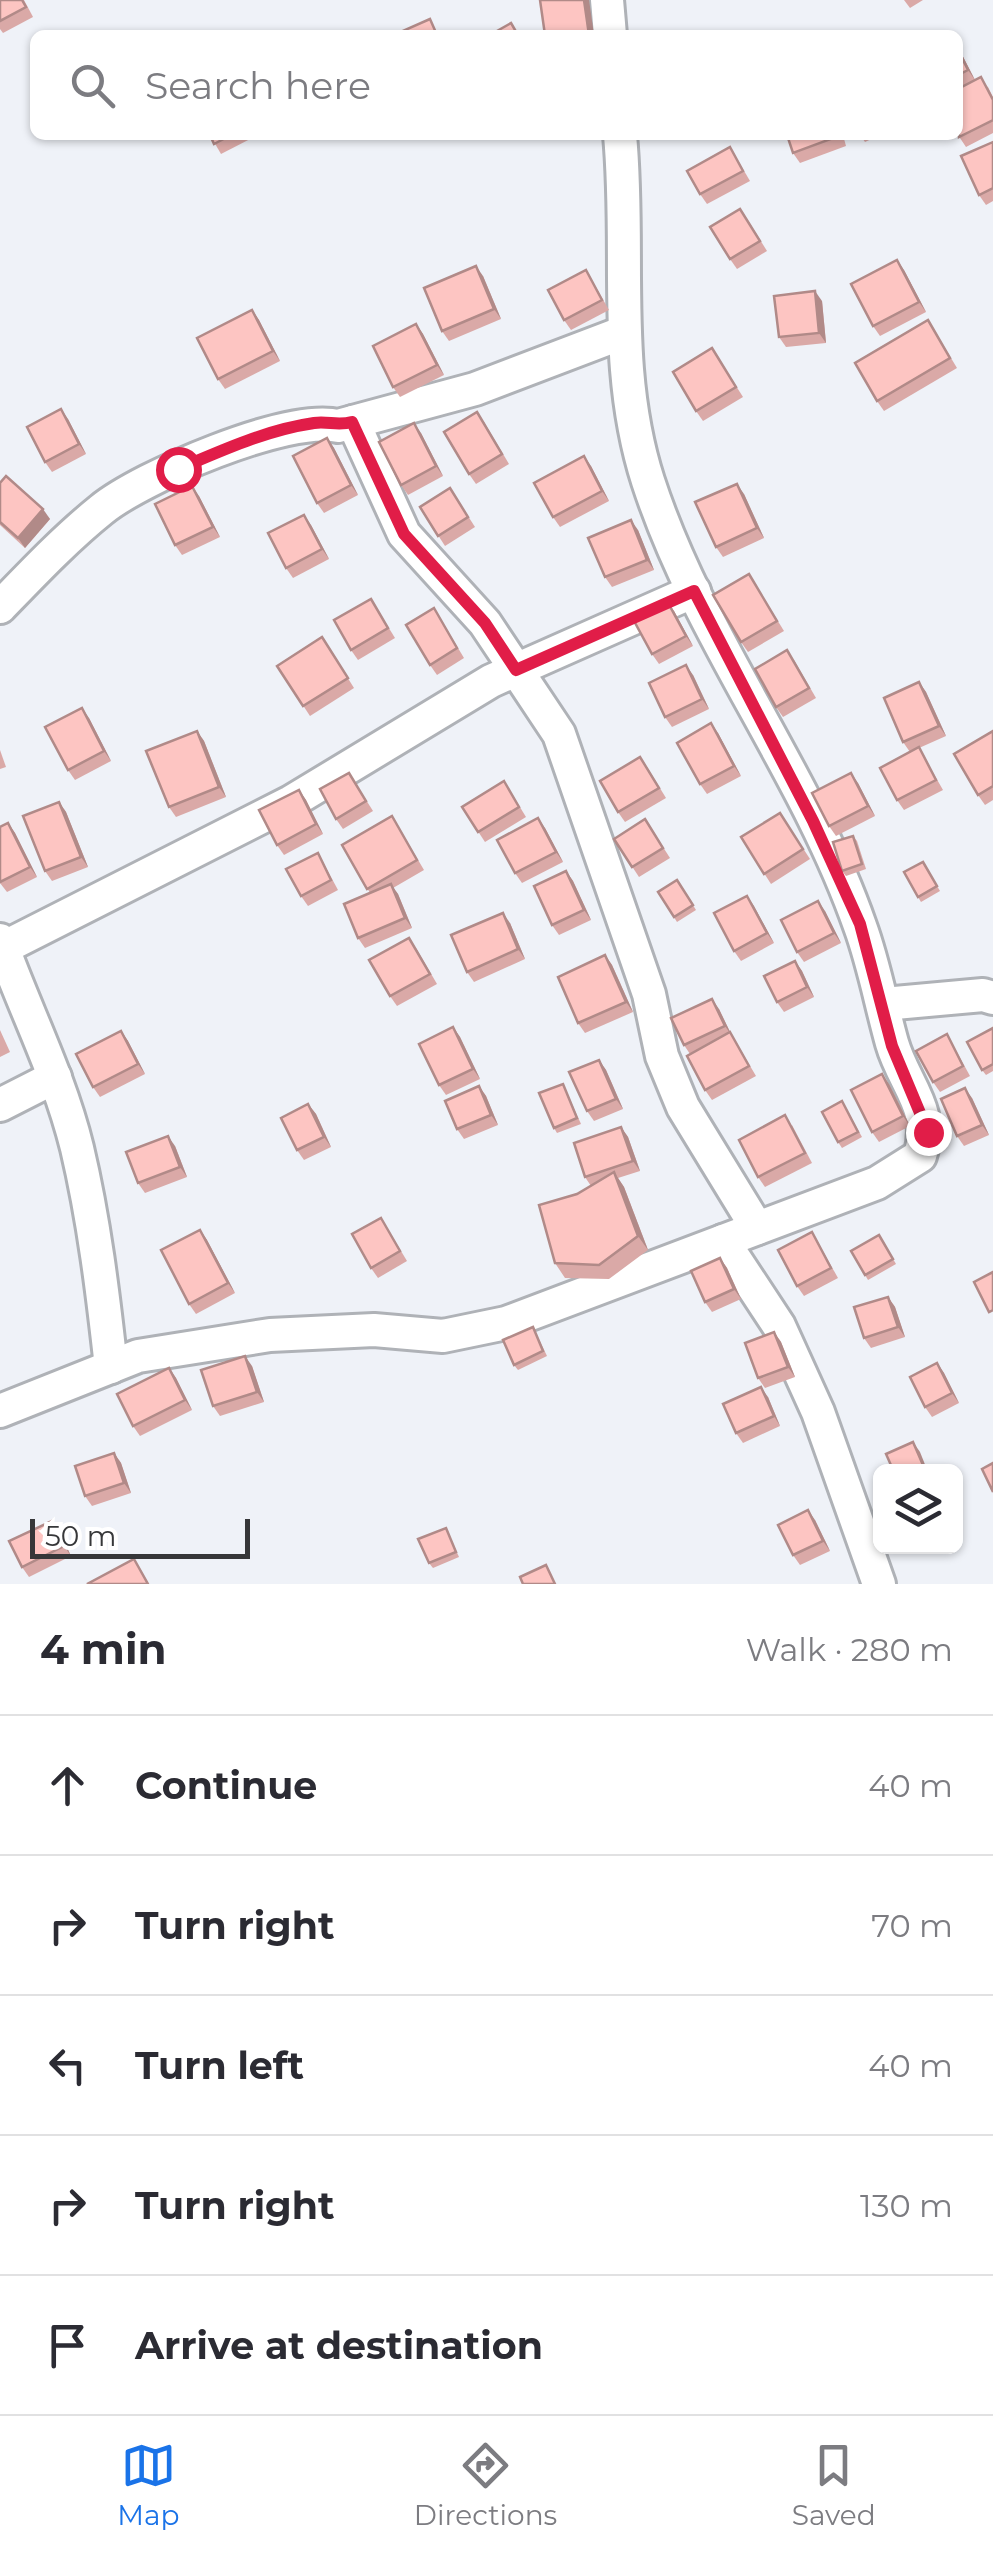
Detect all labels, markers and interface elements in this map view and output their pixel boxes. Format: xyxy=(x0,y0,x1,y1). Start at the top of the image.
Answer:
search box xyxy=(30,30,963,140)
icon: search xyxy=(65,58,120,113)
text: Search here xyxy=(145,62,371,109)
route start xyxy=(156,447,202,493)
route end xyxy=(906,1110,952,1156)
map controls xyxy=(873,1464,963,1554)
button: layers xyxy=(873,1464,963,1554)
scale bar xyxy=(30,1514,250,1558)
text: 50 m xyxy=(45,1519,116,1553)
text: 4 min xyxy=(40,1623,167,1675)
text: Walk · 280 m xyxy=(746,1630,953,1669)
icon: ahead xyxy=(40,1758,95,1813)
text: Continue xyxy=(135,1762,317,1809)
text: 40 m xyxy=(868,1766,953,1805)
icon: right xyxy=(40,1898,95,1953)
text: Turn right xyxy=(135,1902,334,1949)
text: 70 m xyxy=(871,1906,953,1945)
icon: left xyxy=(40,2038,95,2093)
text: Turn left xyxy=(135,2042,304,2089)
text: 40 m xyxy=(868,2046,953,2085)
icon: right xyxy=(40,2178,95,2233)
text: Turn right xyxy=(135,2182,334,2229)
text: 130 m xyxy=(860,2186,953,2225)
icon: arrive xyxy=(40,2318,95,2373)
text: Arrive at destination xyxy=(135,2322,543,2369)
tab: Map xyxy=(117,2438,179,2532)
tab: Directions xyxy=(414,2438,557,2532)
tab: Saved xyxy=(792,2438,876,2532)

